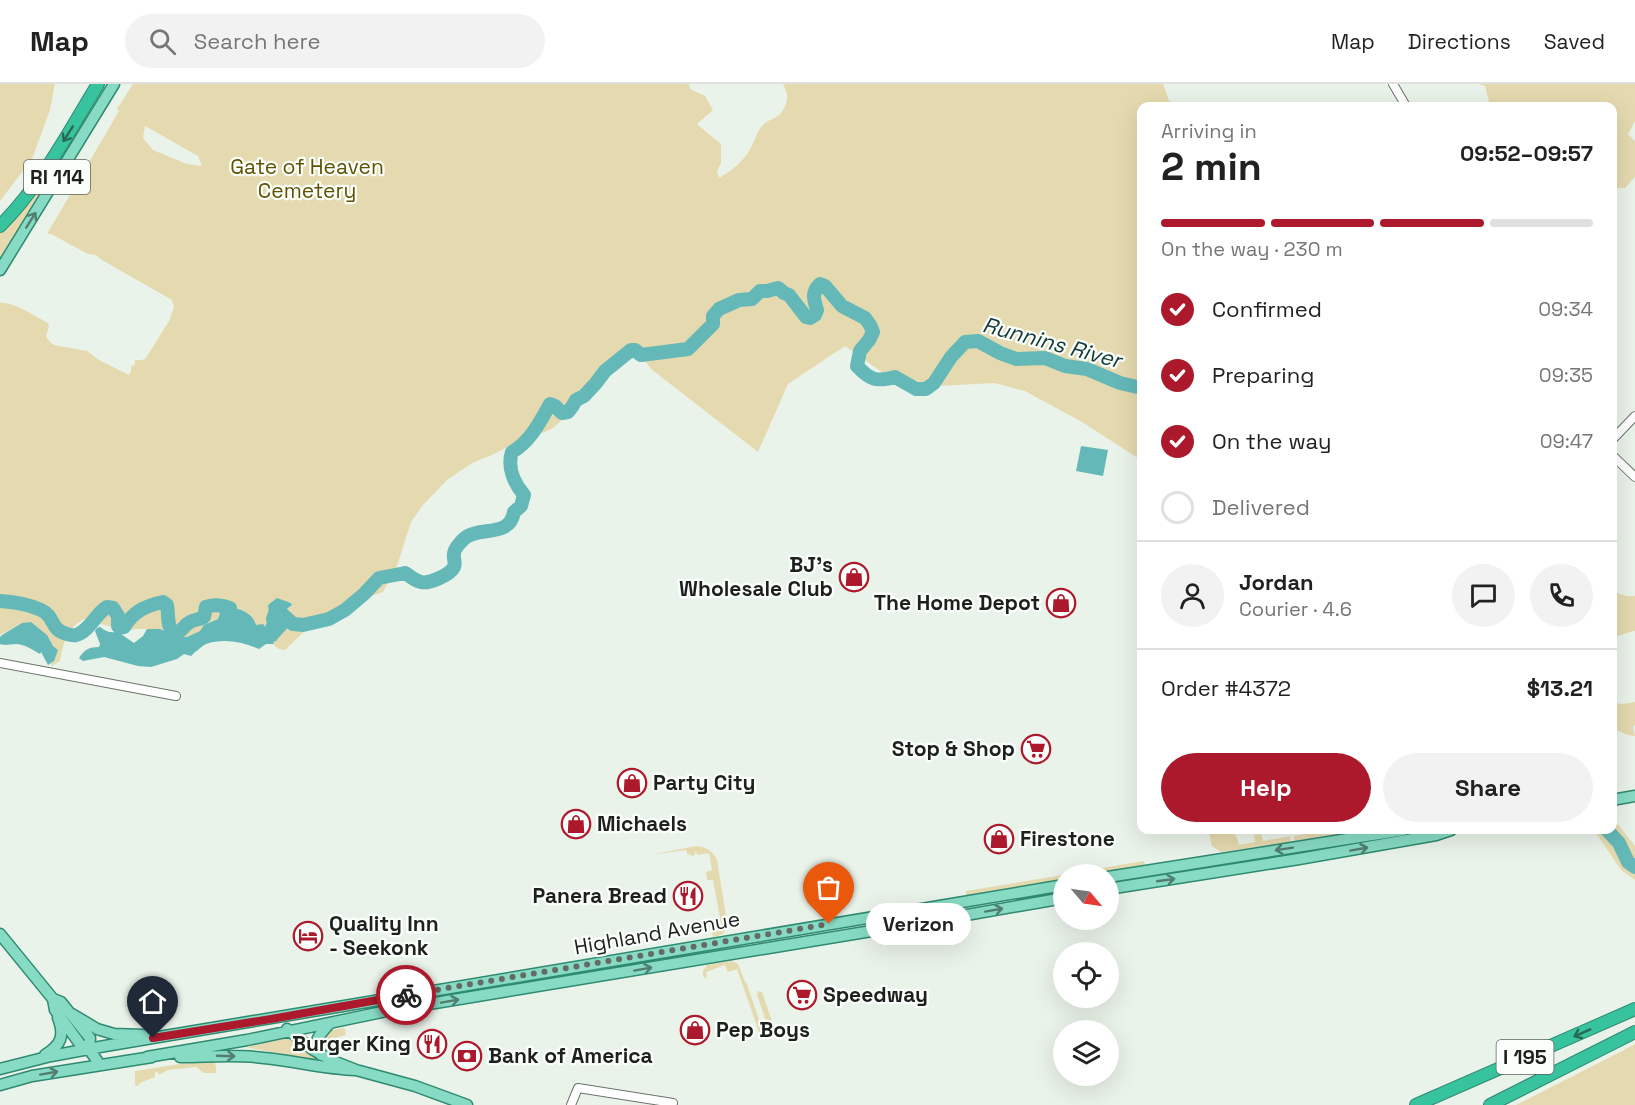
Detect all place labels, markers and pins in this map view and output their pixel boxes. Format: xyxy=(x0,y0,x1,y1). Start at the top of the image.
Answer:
place label: BJ's Wholesale Club xyxy=(679,551,833,602)
shop icon: BJ's Wholesale Club xyxy=(838,561,870,593)
shop icon: The Home Depot xyxy=(1045,587,1077,619)
place label: The Home Depot xyxy=(874,589,1040,616)
supermarket icon: Stop & Shop xyxy=(1020,733,1052,765)
place label: Stop & Shop xyxy=(892,735,1015,762)
shop icon: Party City xyxy=(616,767,648,799)
place label: Party City xyxy=(653,769,755,796)
shop icon: Michaels xyxy=(560,808,592,840)
place label: Michaels xyxy=(597,810,687,837)
shop icon: Firestone xyxy=(983,823,1015,855)
place label: Firestone xyxy=(1020,825,1115,852)
pin xyxy=(803,862,854,924)
restaurant icon: Panera Bread xyxy=(672,880,704,912)
place label: Panera Bread xyxy=(532,882,667,909)
callout: Verizon xyxy=(865,903,970,945)
place label: Quality Inn - Seekonk xyxy=(329,910,439,961)
hotel icon: Quality Inn - Seekonk xyxy=(292,920,324,952)
pin xyxy=(127,976,178,1038)
supermarket icon: Speedway xyxy=(786,979,818,1011)
place label: Speedway xyxy=(823,981,928,1008)
shop icon: Pep Boys xyxy=(679,1014,711,1046)
place label: Pep Boys xyxy=(716,1016,810,1043)
restaurant icon: Burger King xyxy=(416,1028,448,1060)
place label: Burger King xyxy=(292,1030,411,1057)
bank icon: Bank of America xyxy=(451,1040,483,1072)
place label: Bank of America xyxy=(488,1042,653,1069)

